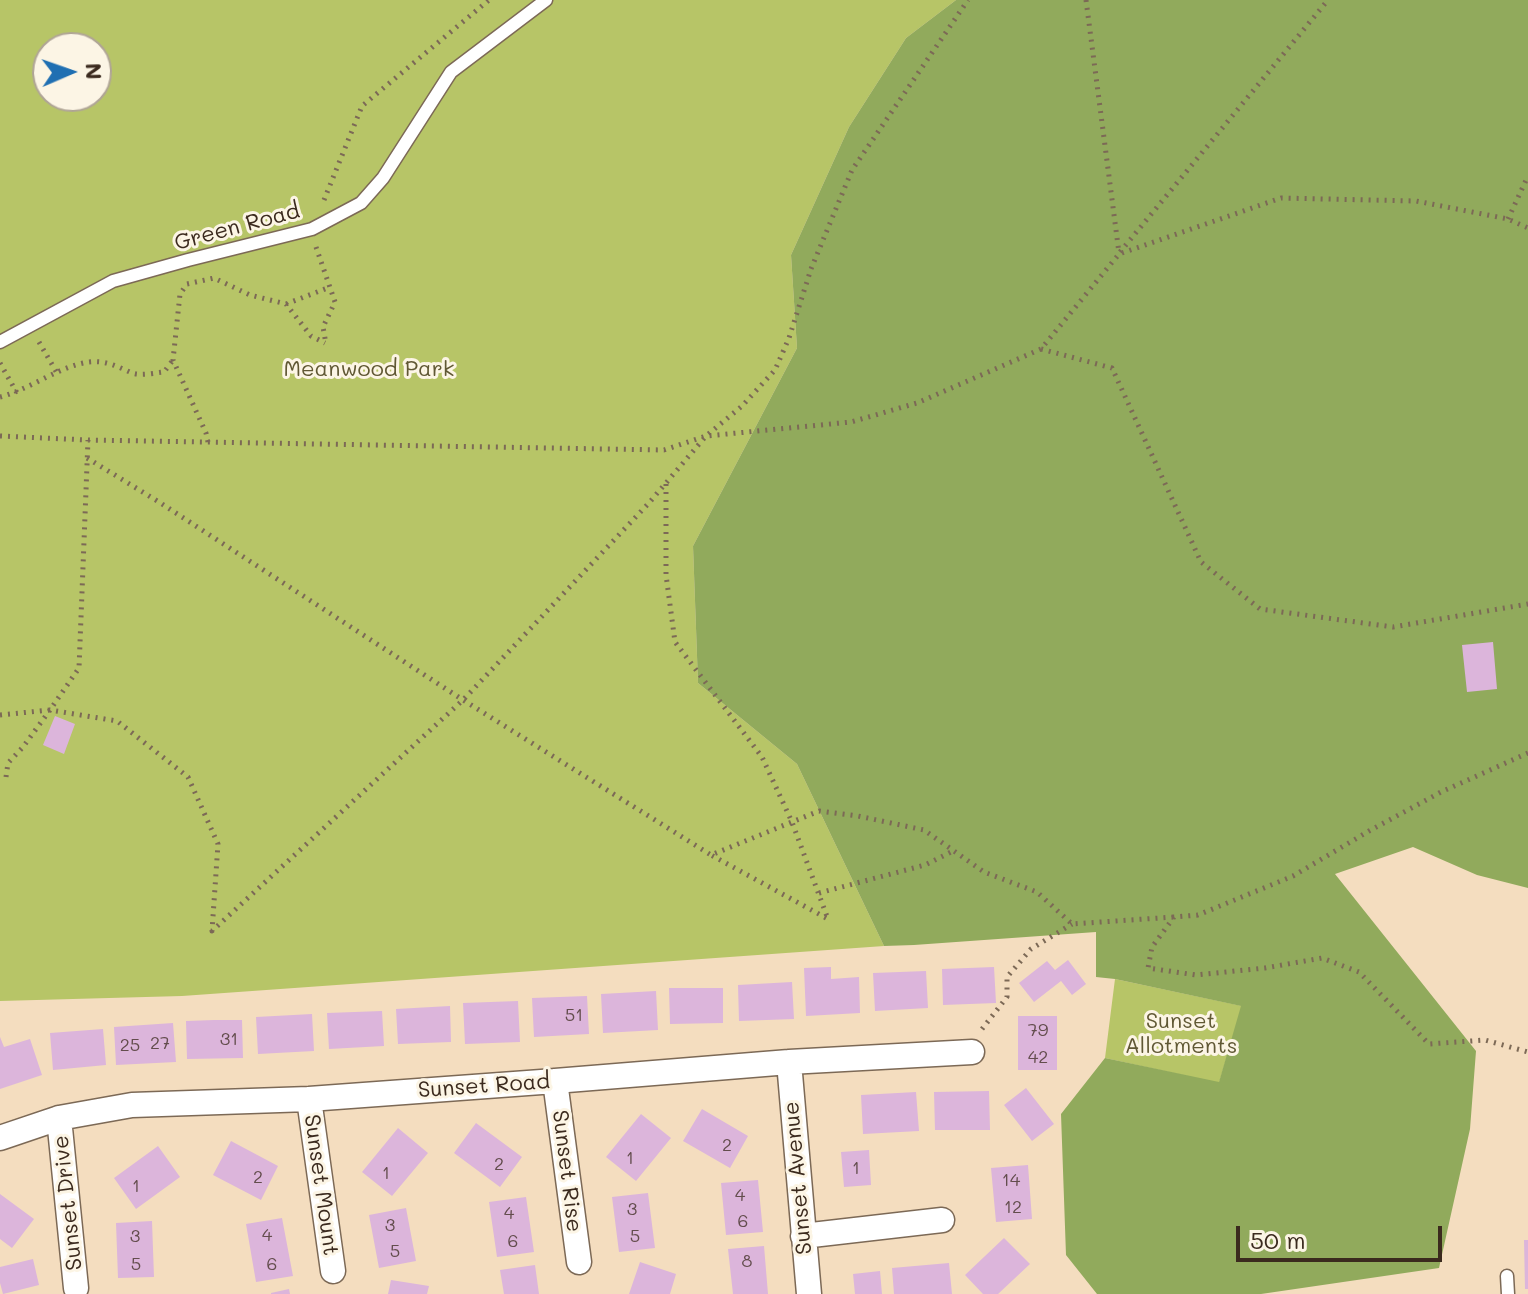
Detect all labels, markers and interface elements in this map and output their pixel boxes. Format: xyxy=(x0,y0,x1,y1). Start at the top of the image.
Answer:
north arrow xyxy=(32,32,112,112)
text: N xyxy=(80,62,109,80)
street label: Green Road xyxy=(171,198,303,256)
park label: Meanwood Park xyxy=(283,356,455,382)
house number: 51 xyxy=(565,1004,583,1026)
park label: Sunset Allotments xyxy=(1125,1008,1237,1060)
house number: 79 xyxy=(1028,1019,1048,1041)
house number: 31 xyxy=(220,1028,238,1050)
house number: 27 xyxy=(150,1032,170,1054)
house number: 25 xyxy=(120,1034,140,1056)
house number: 42 xyxy=(1028,1046,1048,1068)
street label: Sunset Road xyxy=(417,1068,551,1104)
street label: Sunset Avenue xyxy=(778,1100,818,1256)
street label: Sunset Rise xyxy=(546,1108,588,1234)
street label: Sunset Mount xyxy=(298,1113,344,1257)
street label: Sunset Drive xyxy=(48,1134,88,1272)
house number: 2 xyxy=(722,1134,732,1156)
house number: 1 xyxy=(626,1147,634,1169)
house number: 2 xyxy=(494,1153,504,1175)
house number: 1 xyxy=(852,1157,860,1179)
house number: 1 xyxy=(382,1162,390,1184)
house number: 2 xyxy=(253,1166,263,1188)
house number: 14 xyxy=(1002,1169,1020,1191)
house number: 1 xyxy=(132,1175,140,1197)
house number: 4 xyxy=(735,1184,745,1206)
house number: 12 xyxy=(1004,1196,1022,1218)
house number: 3 xyxy=(627,1198,637,1220)
house number: 4 xyxy=(504,1202,514,1224)
house number: 6 xyxy=(738,1210,748,1232)
scale bar xyxy=(1240,1210,1446,1260)
house number: 3 xyxy=(385,1214,395,1236)
house number: 4 xyxy=(262,1224,272,1246)
text: 50 m xyxy=(1250,1224,1306,1255)
house number: 3 xyxy=(130,1225,140,1247)
house number: 5 xyxy=(630,1225,640,1247)
house number: 6 xyxy=(508,1230,518,1252)
house number: 5 xyxy=(390,1240,400,1262)
house number: 8 xyxy=(742,1250,752,1272)
house number: 5 xyxy=(131,1253,141,1275)
house number: 6 xyxy=(267,1253,277,1275)

